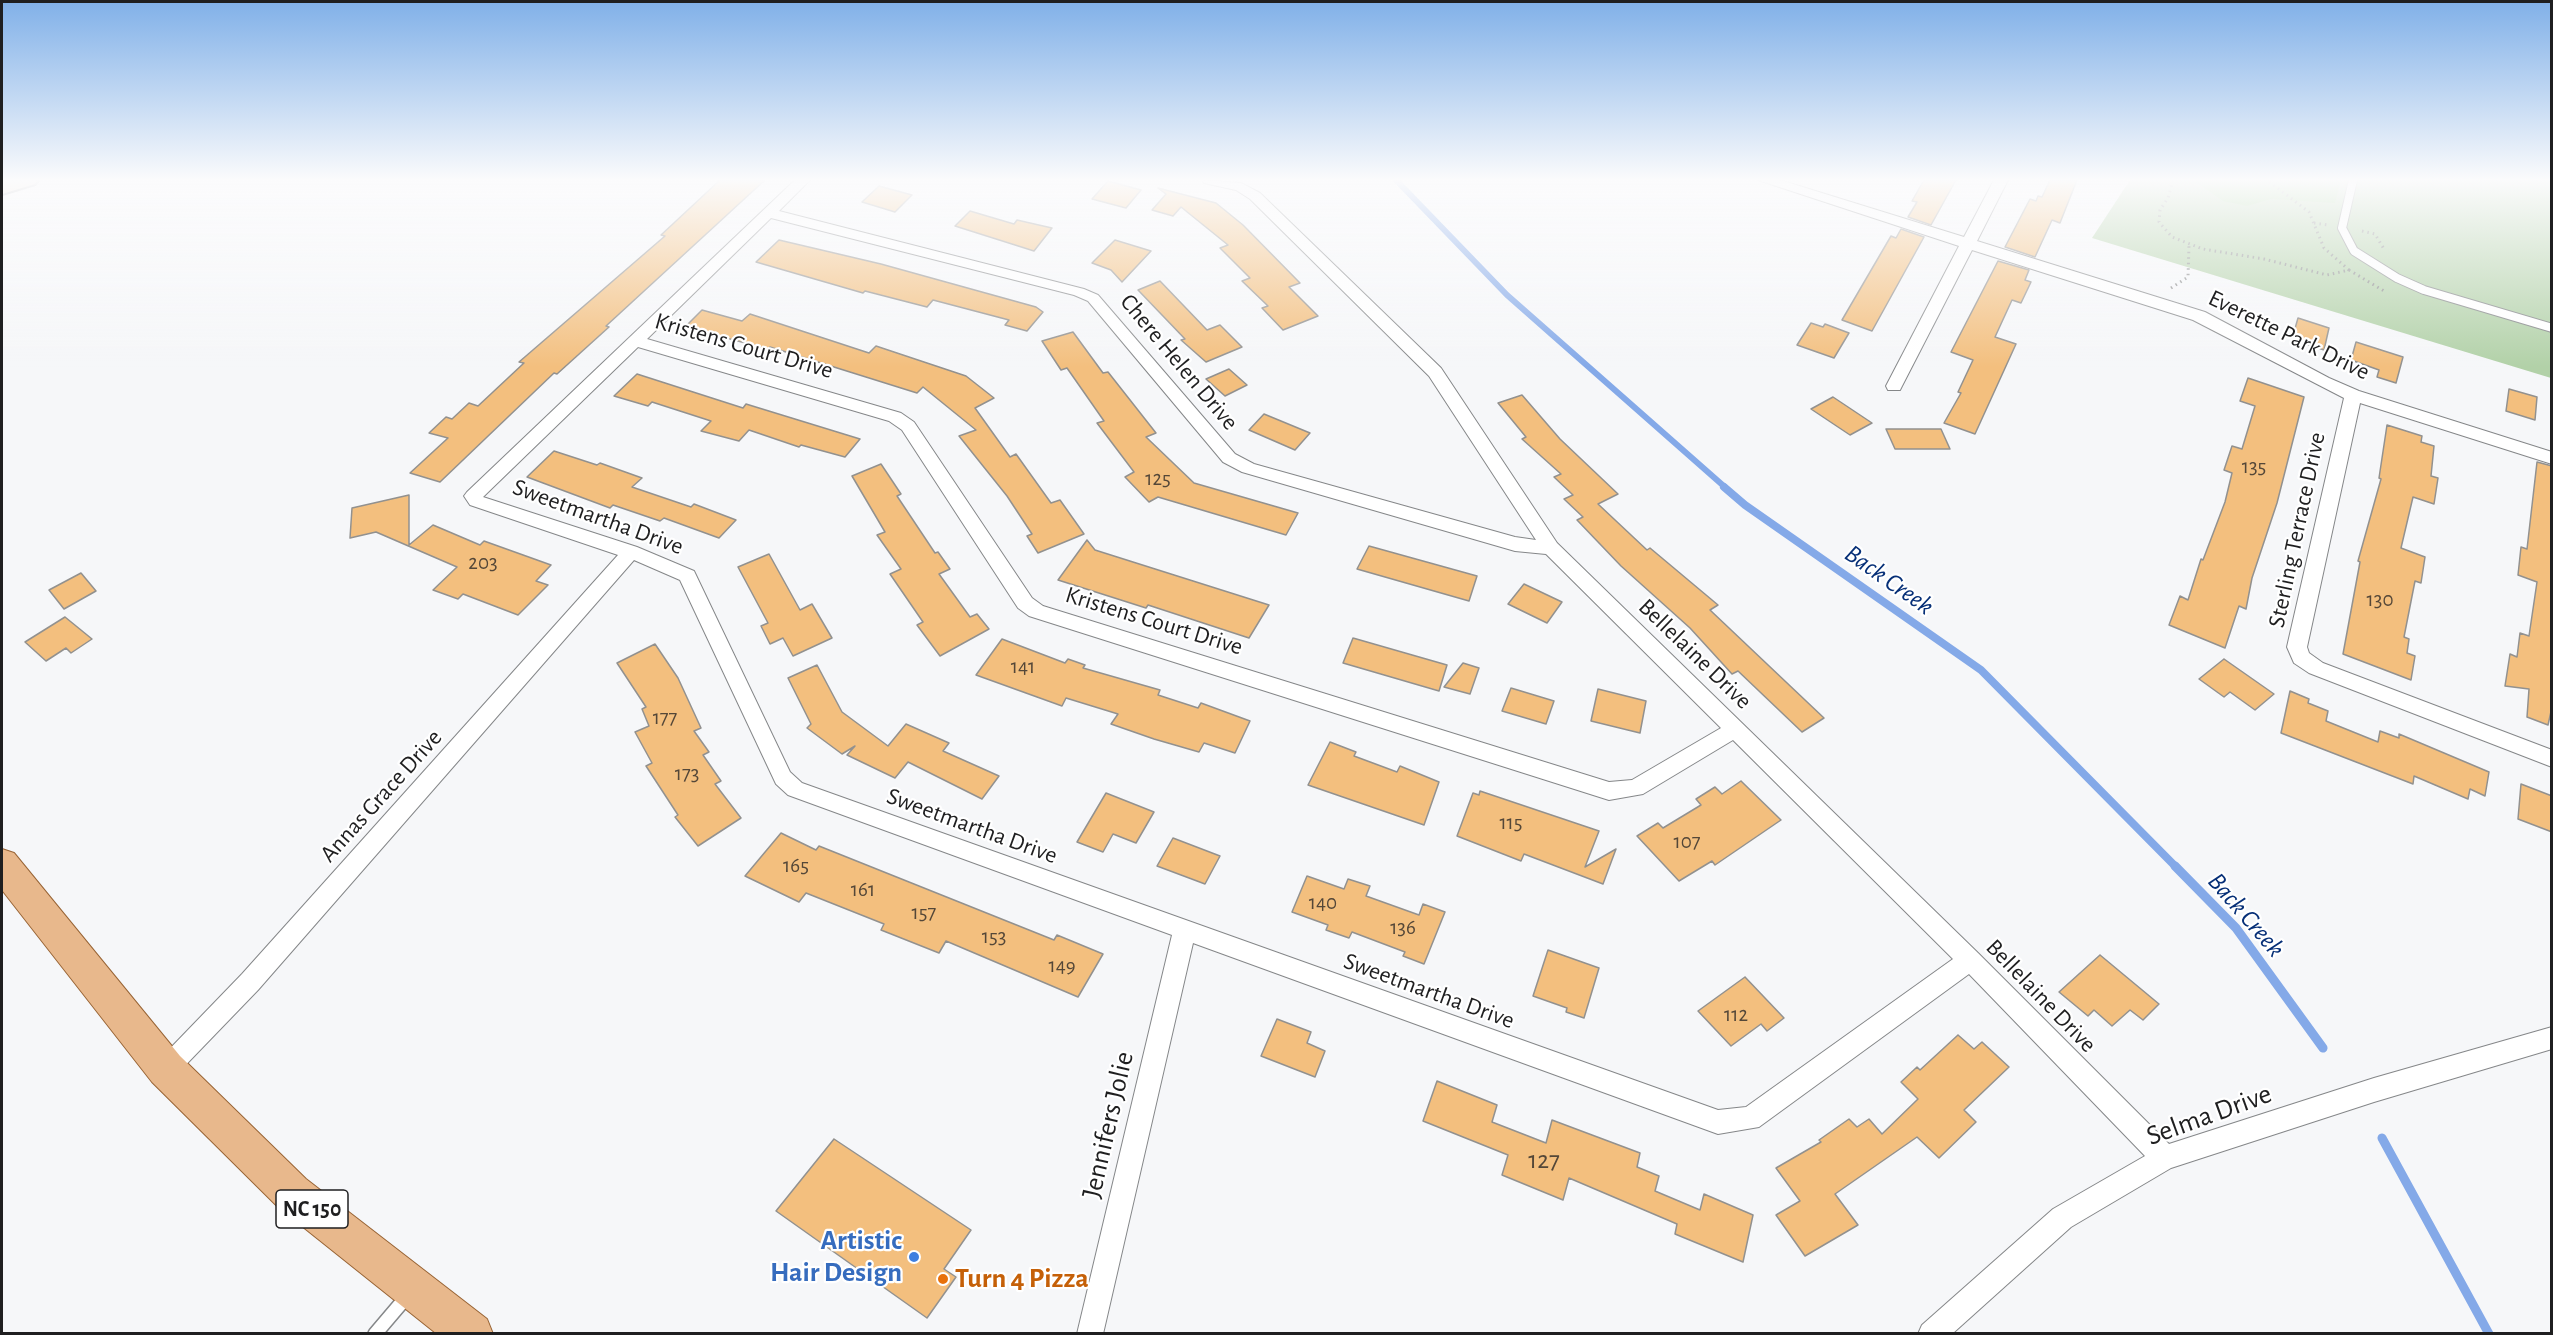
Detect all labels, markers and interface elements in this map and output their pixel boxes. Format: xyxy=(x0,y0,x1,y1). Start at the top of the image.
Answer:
street label: Everette Park Drive xyxy=(2204,284,2374,386)
street label: Chere Helen Drive xyxy=(1114,288,1244,436)
street label: Kristens Court Drive xyxy=(652,307,836,385)
street label: Sterling Terrace Drive xyxy=(2262,430,2332,630)
house number: 135 xyxy=(2242,454,2266,480)
house number: 125 xyxy=(1145,466,1171,492)
street label: Sweetmartha Drive xyxy=(509,473,687,561)
water label: Back Creek xyxy=(1838,538,1940,622)
house number: 203 xyxy=(468,550,498,576)
street label: Kristens Court Drive xyxy=(1062,580,1246,662)
house number: 130 xyxy=(2367,587,2393,613)
street label: Bellelaine Drive xyxy=(1632,593,1758,715)
house number: 141 xyxy=(1011,654,1035,680)
house number: 177 xyxy=(653,705,677,731)
street label: Annas Grace Drive xyxy=(314,724,448,868)
house number: 173 xyxy=(675,761,699,787)
street label: Sweetmartha Drive xyxy=(883,782,1061,870)
house number: 115 xyxy=(1499,810,1523,836)
house number: 107 xyxy=(1673,829,1701,855)
house number: 165 xyxy=(783,853,809,879)
water label: Back Creek xyxy=(2201,866,2291,964)
house number: 161 xyxy=(851,877,875,903)
house number: 140 xyxy=(1309,890,1337,916)
house number: 157 xyxy=(912,900,936,926)
house number: 136 xyxy=(1390,915,1416,941)
house number: 153 xyxy=(982,924,1006,950)
street label: Bellelaine Drive xyxy=(1980,933,2102,1059)
street label: Sweetmartha Drive xyxy=(1340,947,1518,1035)
house number: 149 xyxy=(1048,953,1076,979)
house number: 112 xyxy=(1724,1002,1748,1028)
street label: Jennifers Jolie xyxy=(1075,1048,1141,1202)
street label: Selma Drive xyxy=(2142,1077,2276,1153)
house number: 127 xyxy=(1528,1144,1560,1176)
road number: NC 150 xyxy=(276,1190,348,1228)
place label: Artistic Hair Design xyxy=(770,1224,902,1290)
marker: Artistic Hair Design xyxy=(907,1250,921,1264)
place label: Turn 4 Pizza xyxy=(955,1262,1089,1296)
marker: Turn 4 Pizza xyxy=(936,1272,950,1286)

